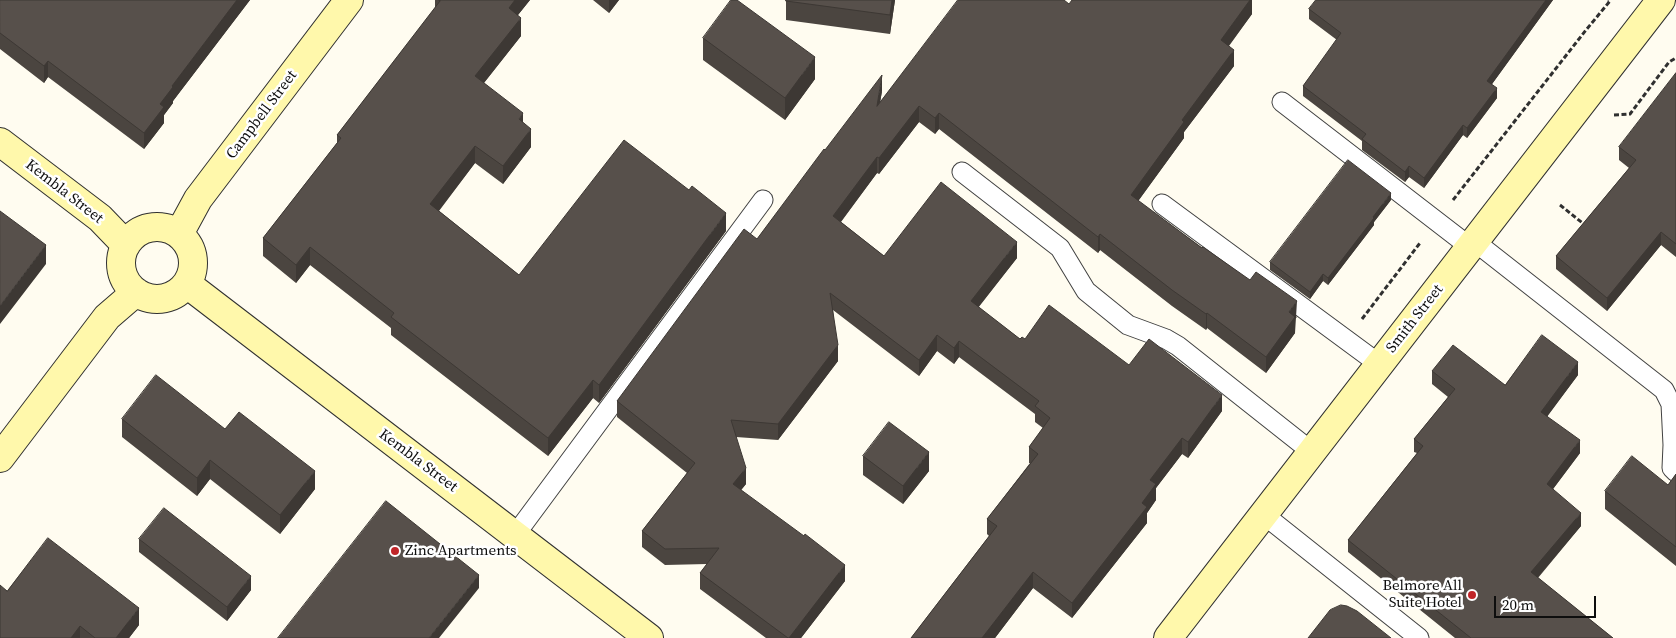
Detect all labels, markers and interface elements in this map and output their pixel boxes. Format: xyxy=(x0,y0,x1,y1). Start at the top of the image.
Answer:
street label: Campbell Street xyxy=(223,67,301,163)
street label: Kembla Street xyxy=(22,156,106,228)
street label: Smith Street xyxy=(1383,281,1447,357)
street label: Kembla Street xyxy=(375,426,461,496)
place label: Zinc Apartments xyxy=(405,542,517,560)
marker: Zinc Apartments xyxy=(389,545,401,557)
place label: Belmore All Suite Hotel xyxy=(1383,577,1462,612)
scale bar xyxy=(1496,586,1598,618)
marker: Belmore All Suite Hotel xyxy=(1466,589,1478,601)
text: 20 m xyxy=(1502,594,1534,615)

